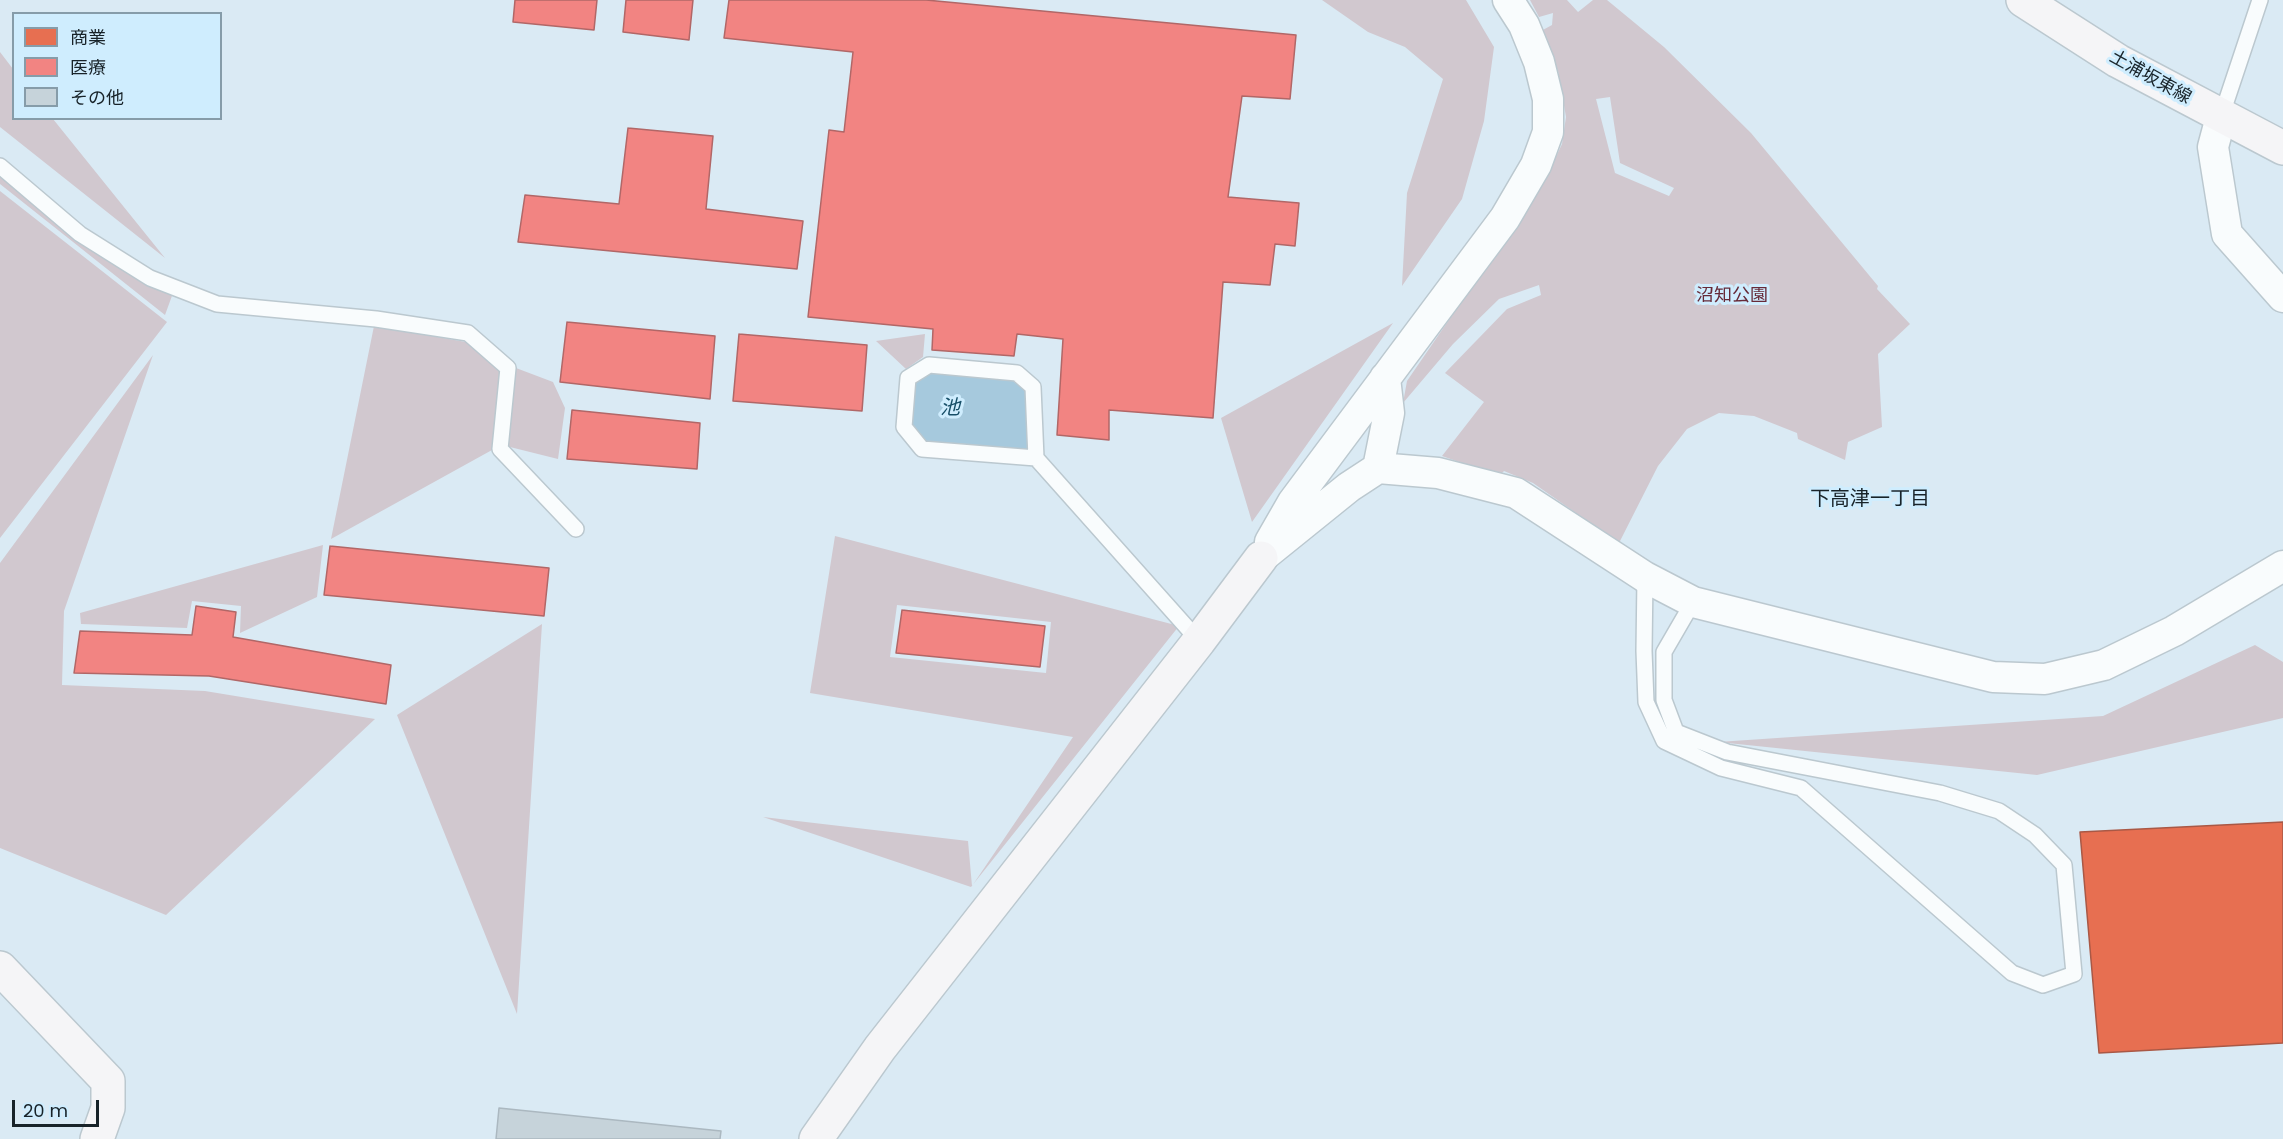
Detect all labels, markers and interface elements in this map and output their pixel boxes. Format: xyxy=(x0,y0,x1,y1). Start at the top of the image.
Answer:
legend xyxy=(12,12,222,120)
text: 商業 xyxy=(70,25,106,50)
street label: 土浦坂東線 xyxy=(2105,47,2195,109)
text: 医療 xyxy=(70,55,106,80)
text: その他 xyxy=(70,85,124,110)
park label: 沼知公園 xyxy=(1696,285,1768,307)
water label: 池 xyxy=(940,397,960,421)
district label: 下高津一丁目 xyxy=(1810,488,1930,512)
scale bar xyxy=(15,1088,102,1126)
text: 20 m xyxy=(23,1098,68,1123)

